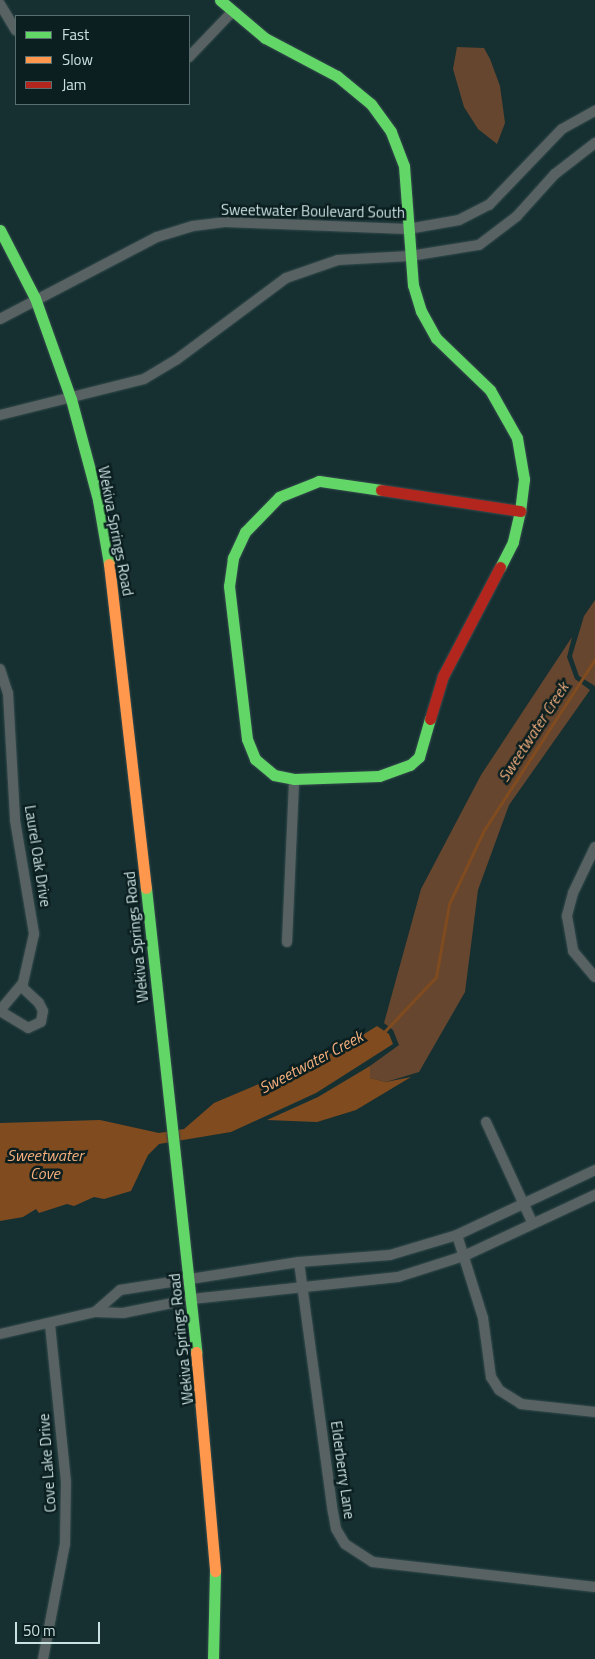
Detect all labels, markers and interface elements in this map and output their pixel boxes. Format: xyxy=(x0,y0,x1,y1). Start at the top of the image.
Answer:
legend xyxy=(15,15,190,105)
text: Fast xyxy=(62,23,89,46)
text: Slow xyxy=(62,48,93,71)
text: Jam xyxy=(62,73,86,96)
street label: Sweetwater Boulevard South xyxy=(221,200,405,222)
street label: Wekiva Springs Road xyxy=(95,465,137,597)
water label: Sweetwater Creek xyxy=(494,679,572,785)
street label: Laurel Oak Drive xyxy=(21,804,55,908)
street label: Wekiva Springs Road xyxy=(120,870,152,1004)
water label: Sweetwater Creek xyxy=(256,1027,366,1097)
water label: Sweetwater Cove xyxy=(7,1145,83,1183)
street label: Wekiva Springs Road xyxy=(165,1272,197,1406)
street label: Cove Lake Drive xyxy=(35,1413,59,1513)
street label: Elderberry Lane xyxy=(327,1420,359,1520)
scale bar xyxy=(18,1612,102,1644)
text: 50 m xyxy=(23,1619,56,1642)

